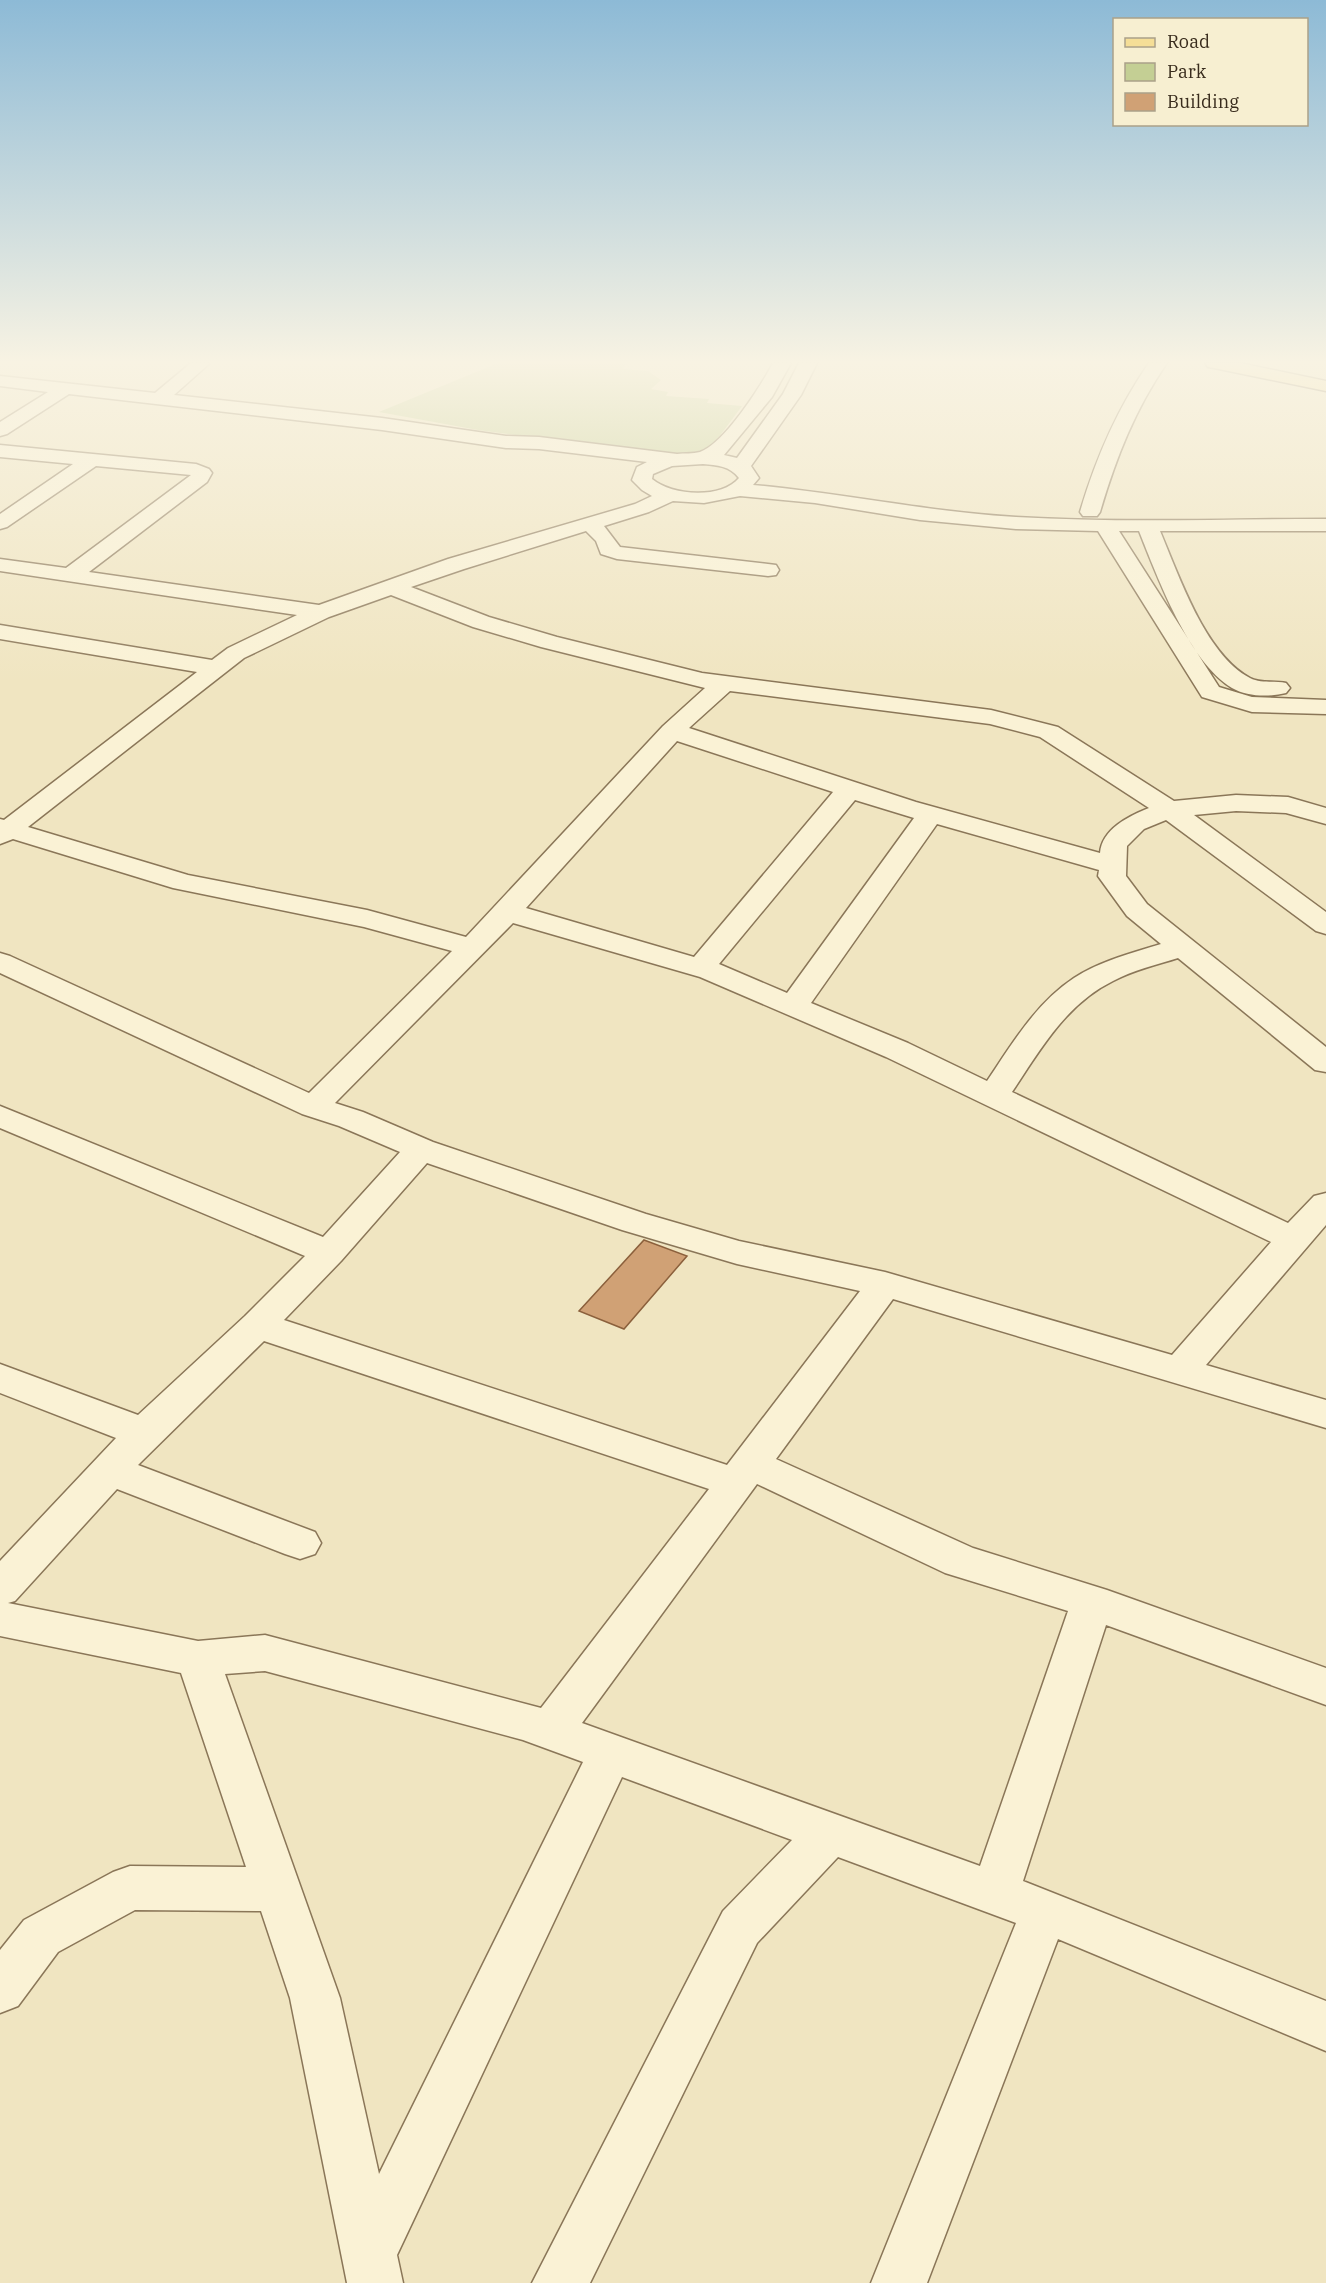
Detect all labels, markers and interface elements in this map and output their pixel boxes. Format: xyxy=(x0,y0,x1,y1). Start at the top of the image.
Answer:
legend xyxy=(1113,18,1308,126)
text: Road xyxy=(1167,30,1210,53)
text: Park xyxy=(1167,60,1207,83)
text: Building xyxy=(1167,90,1239,113)

